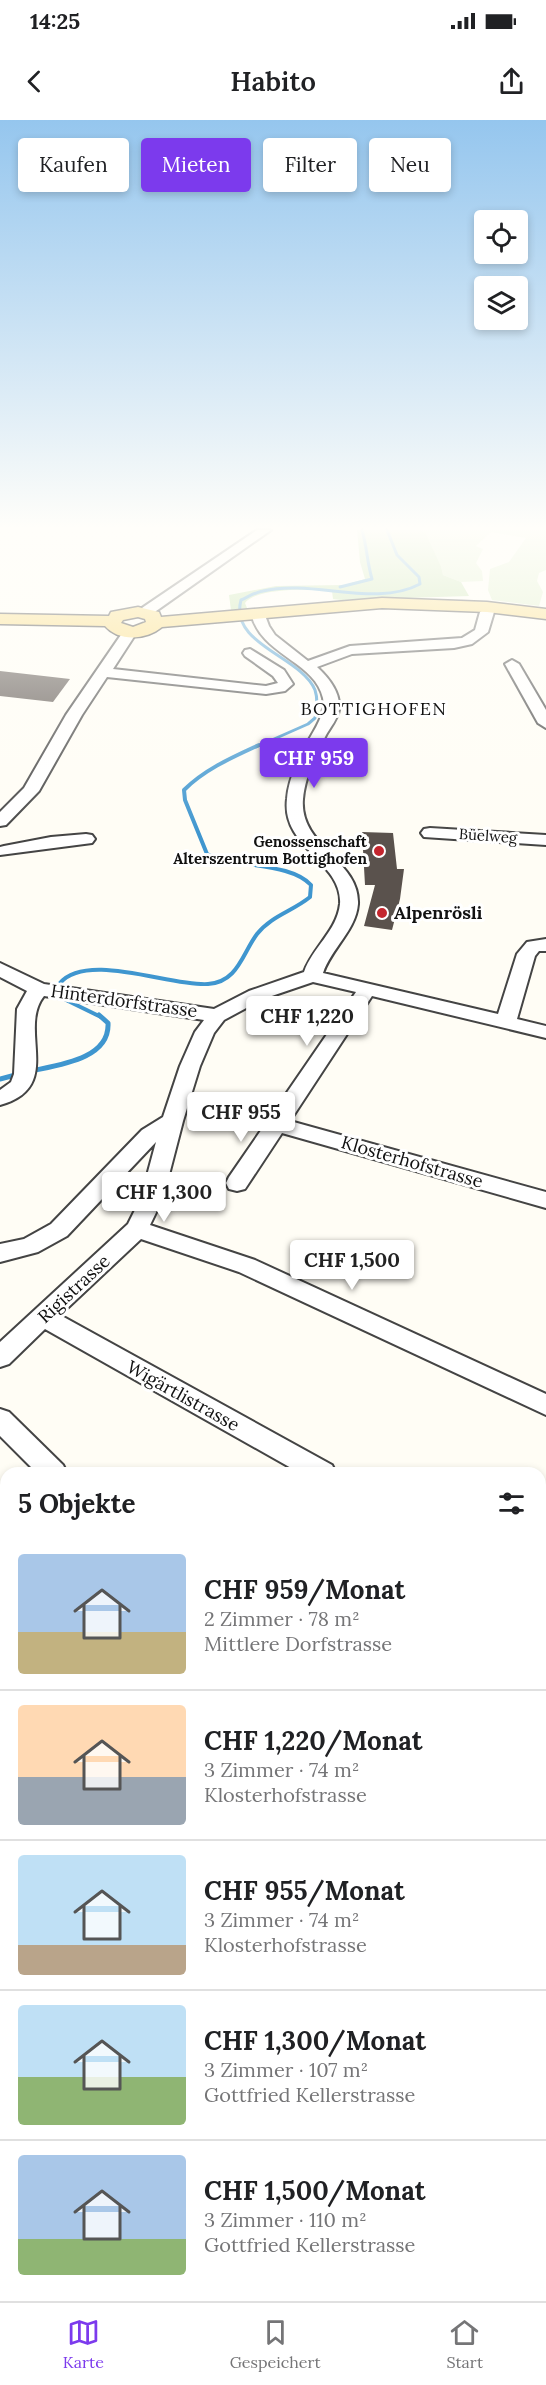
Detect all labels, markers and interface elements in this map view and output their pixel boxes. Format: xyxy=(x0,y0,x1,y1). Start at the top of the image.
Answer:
text: 14:25 xyxy=(30,7,80,35)
text: Habito xyxy=(230,64,316,98)
icon: back xyxy=(18,65,51,98)
icon: share xyxy=(495,65,528,98)
chip: Kaufen xyxy=(18,138,129,192)
chip: Mieten xyxy=(141,138,251,192)
chip: Filter xyxy=(263,138,357,192)
chip: Neu xyxy=(369,138,451,192)
map controls xyxy=(474,210,528,330)
button: locate xyxy=(474,210,528,264)
button: layers xyxy=(474,276,528,330)
district label: BOTTIGHOFEN xyxy=(300,697,448,720)
pin: CHF 959 xyxy=(259,738,369,789)
text: CHF 959 xyxy=(274,745,354,770)
street label: Büelweg xyxy=(458,824,519,847)
place label: Genossenschaft Alterszentrum Bottighofen xyxy=(173,832,368,868)
marker: Genossenschaft Alterszentrum Bottighofen xyxy=(372,844,386,858)
place label: Alpenrösli xyxy=(394,901,483,924)
marker: Alpenrösli xyxy=(375,906,389,920)
street label: Hinterdorfstrasse xyxy=(49,979,199,1022)
pin: CHF 1,220 xyxy=(238,996,376,1047)
text: CHF 1,220 xyxy=(260,1003,354,1028)
pin: CHF 955 xyxy=(186,1092,296,1143)
text: CHF 955 xyxy=(201,1099,281,1124)
street label: Klosterhofstrasse xyxy=(339,1130,486,1193)
pin: CHF 1,300 xyxy=(95,1172,233,1223)
text: CHF 1,300 xyxy=(116,1179,212,1204)
pin: CHF 1,500 xyxy=(283,1240,421,1291)
text: CHF 1,500 xyxy=(304,1247,400,1272)
street label: Rigistrasse xyxy=(33,1249,115,1328)
street label: Wigärtlistrasse xyxy=(123,1355,244,1436)
text: 5 Objekte xyxy=(18,1487,135,1520)
icon: filters xyxy=(495,1487,528,1520)
text: CHF 959/Monat xyxy=(204,1573,405,1606)
icon: home xyxy=(66,1578,138,1650)
text: 2 Zimmer · 78 m² xyxy=(204,1606,360,1631)
text: Mittlere Dorfstrasse xyxy=(204,1631,392,1656)
text: CHF 1,220/Monat xyxy=(204,1724,423,1757)
icon: home xyxy=(66,1729,138,1801)
text: 3 Zimmer · 74 m² xyxy=(204,1757,360,1782)
text: Klosterhofstrasse xyxy=(204,1782,367,1807)
text: CHF 955/Monat xyxy=(204,1874,405,1907)
icon: home xyxy=(66,1879,138,1951)
text: 3 Zimmer · 74 m² xyxy=(204,1907,360,1932)
text: Klosterhofstrasse xyxy=(204,1932,367,1957)
text: CHF 1,300/Monat xyxy=(204,2024,426,2057)
icon: home xyxy=(66,2029,138,2101)
text: 3 Zimmer · 107 m² xyxy=(204,2057,368,2082)
text: Gottfried Kellerstrasse xyxy=(204,2082,415,2107)
text: CHF 1,500/Monat xyxy=(204,2174,425,2207)
icon: home xyxy=(66,2179,138,2251)
text: 3 Zimmer · 110 m² xyxy=(204,2207,367,2232)
text: Gottfried Kellerstrasse xyxy=(204,2232,415,2257)
tab: Karte xyxy=(63,2316,104,2372)
tab: Gespeichert xyxy=(230,2316,321,2372)
tab: Start xyxy=(446,2316,483,2372)

